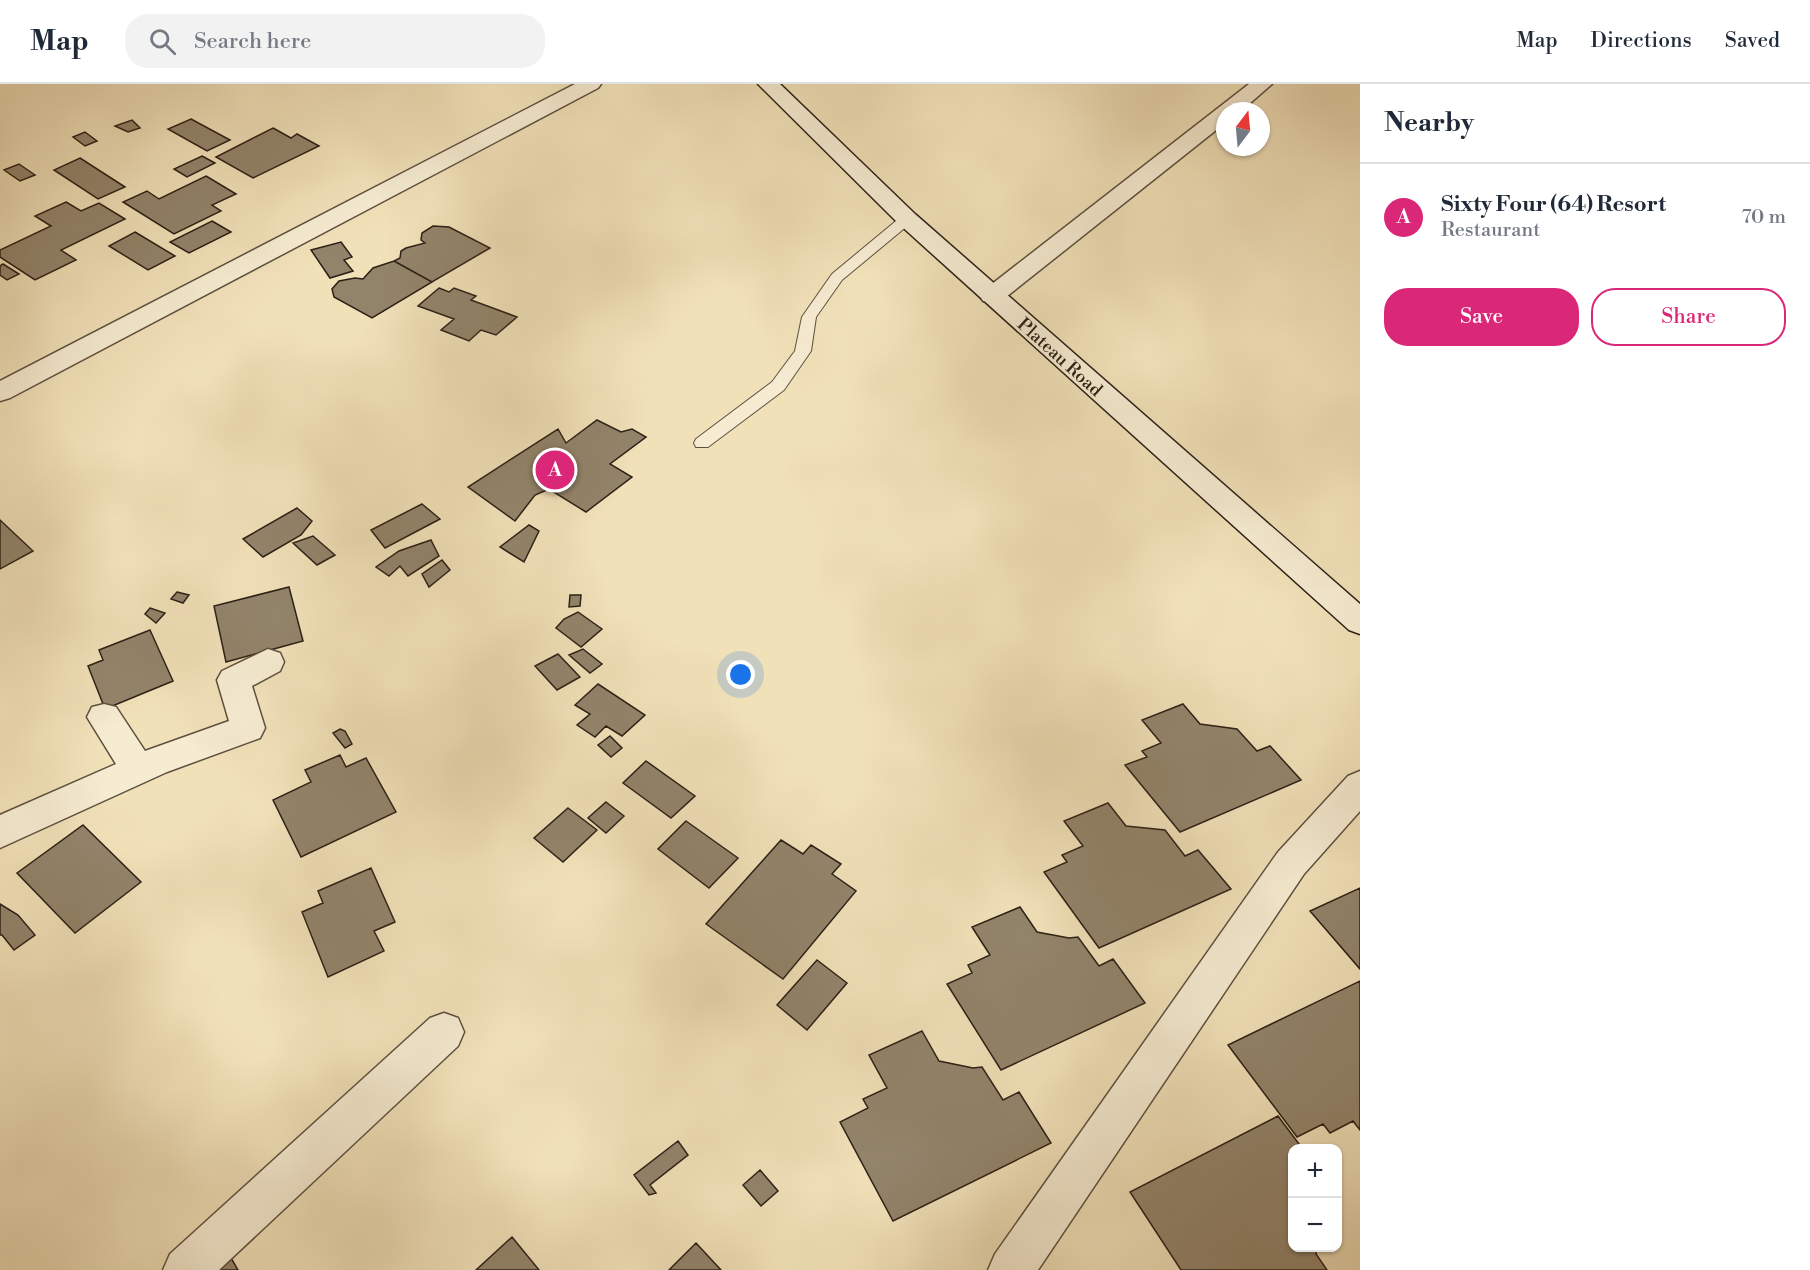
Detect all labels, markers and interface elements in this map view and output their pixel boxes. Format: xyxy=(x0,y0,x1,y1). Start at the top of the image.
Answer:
search box xyxy=(125,14,545,68)
text: Map xyxy=(30,24,89,59)
icon: search xyxy=(146,25,179,58)
text: Search here xyxy=(194,28,311,55)
text: Map xyxy=(1516,28,1558,54)
text: Directions xyxy=(1591,28,1692,54)
text: Saved xyxy=(1725,28,1780,54)
north arrow xyxy=(1216,102,1270,156)
text: Nearby xyxy=(1384,107,1474,139)
text: Sixty Four (64) Resort xyxy=(1441,191,1666,218)
text: A xyxy=(1396,205,1411,230)
text: 70 m xyxy=(1742,205,1786,230)
text: Restaurant xyxy=(1441,218,1540,243)
button: Save xyxy=(1384,288,1579,346)
button: Share xyxy=(1591,288,1786,346)
street label: Plateau Road xyxy=(1012,313,1108,402)
pin: A xyxy=(536,448,574,492)
your location xyxy=(726,660,755,689)
map controls xyxy=(1288,1144,1342,1252)
button: + xyxy=(1288,1144,1342,1198)
button: − xyxy=(1288,1198,1342,1252)

